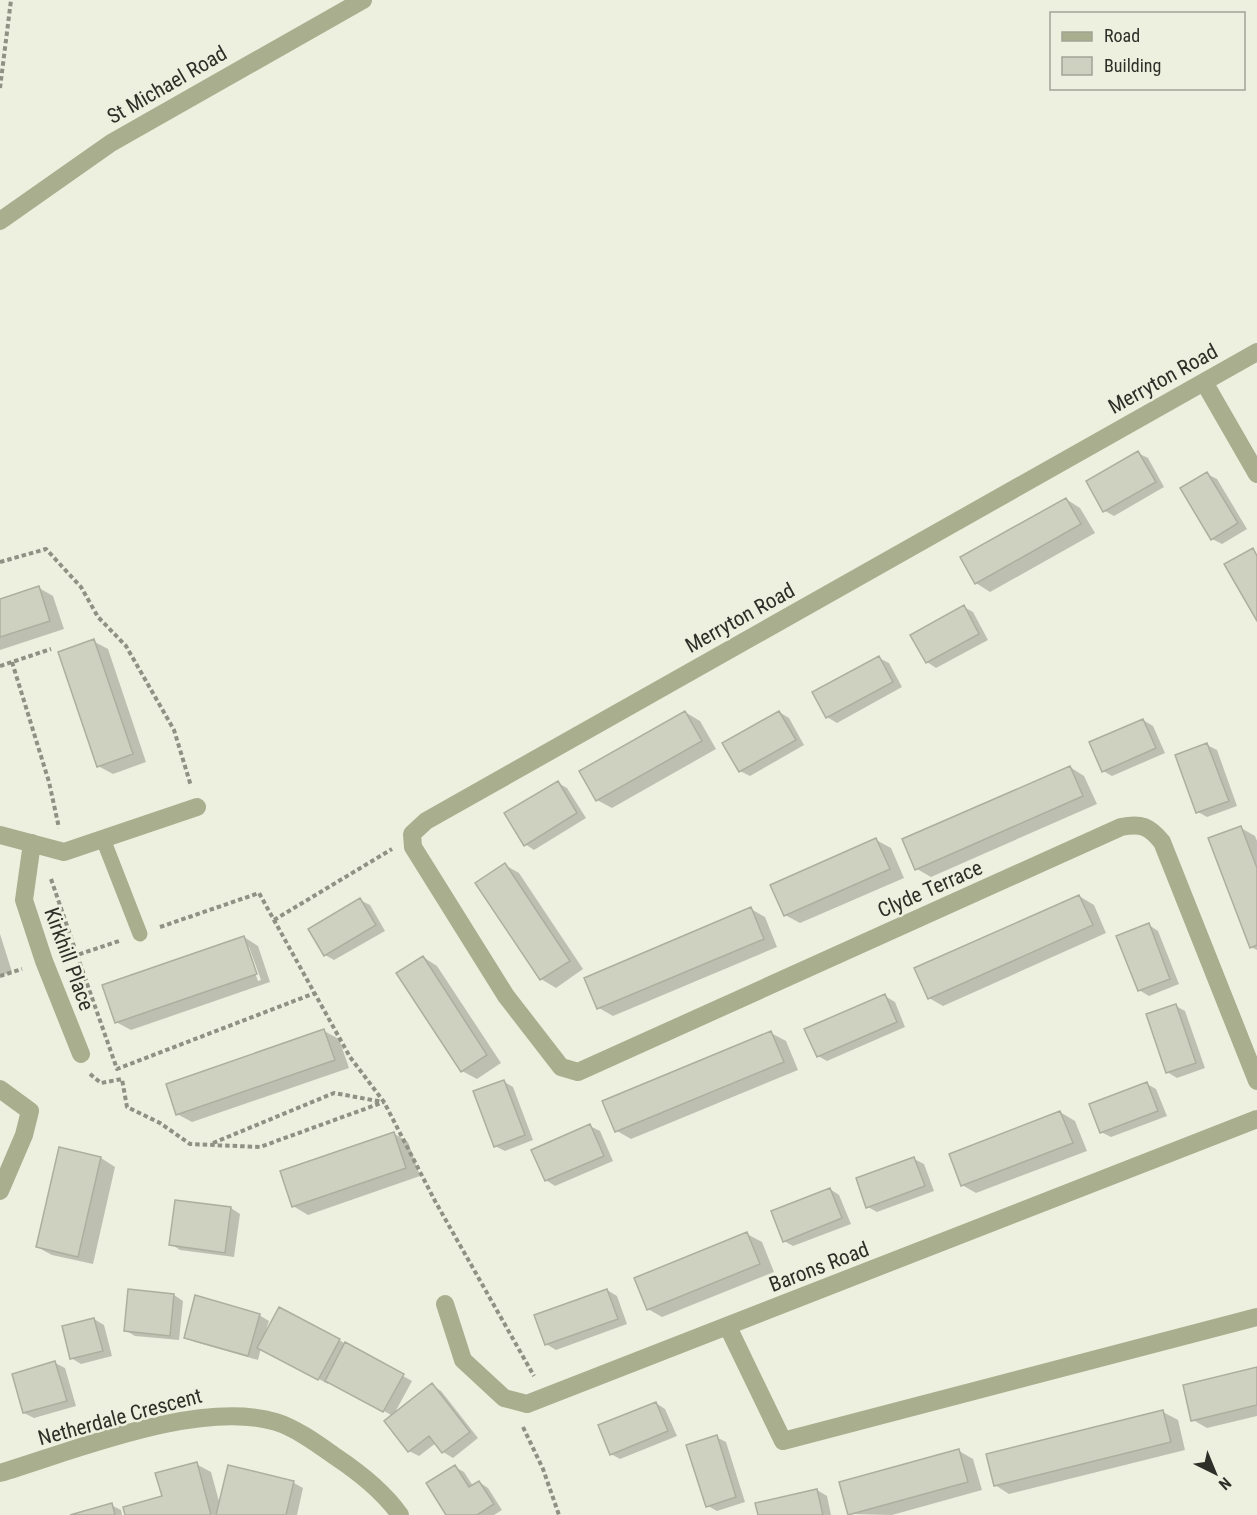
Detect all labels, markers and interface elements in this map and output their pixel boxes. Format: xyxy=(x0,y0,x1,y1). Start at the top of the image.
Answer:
legend xyxy=(1050,12,1245,90)
text: Road xyxy=(1104,25,1140,46)
street label: St Michael Road xyxy=(103,41,231,129)
text: Building xyxy=(1104,55,1161,76)
street label: Merryton Road xyxy=(1104,339,1222,419)
street label: Merryton Road xyxy=(681,578,799,658)
street label: Clyde Terrace xyxy=(874,855,986,923)
street label: Kirkhill Place xyxy=(39,904,99,1014)
street label: Barons Road xyxy=(766,1237,872,1297)
street label: Netherdale Crescent xyxy=(35,1384,205,1450)
north arrow xyxy=(1185,1443,1245,1503)
text: N xyxy=(1215,1473,1235,1494)

